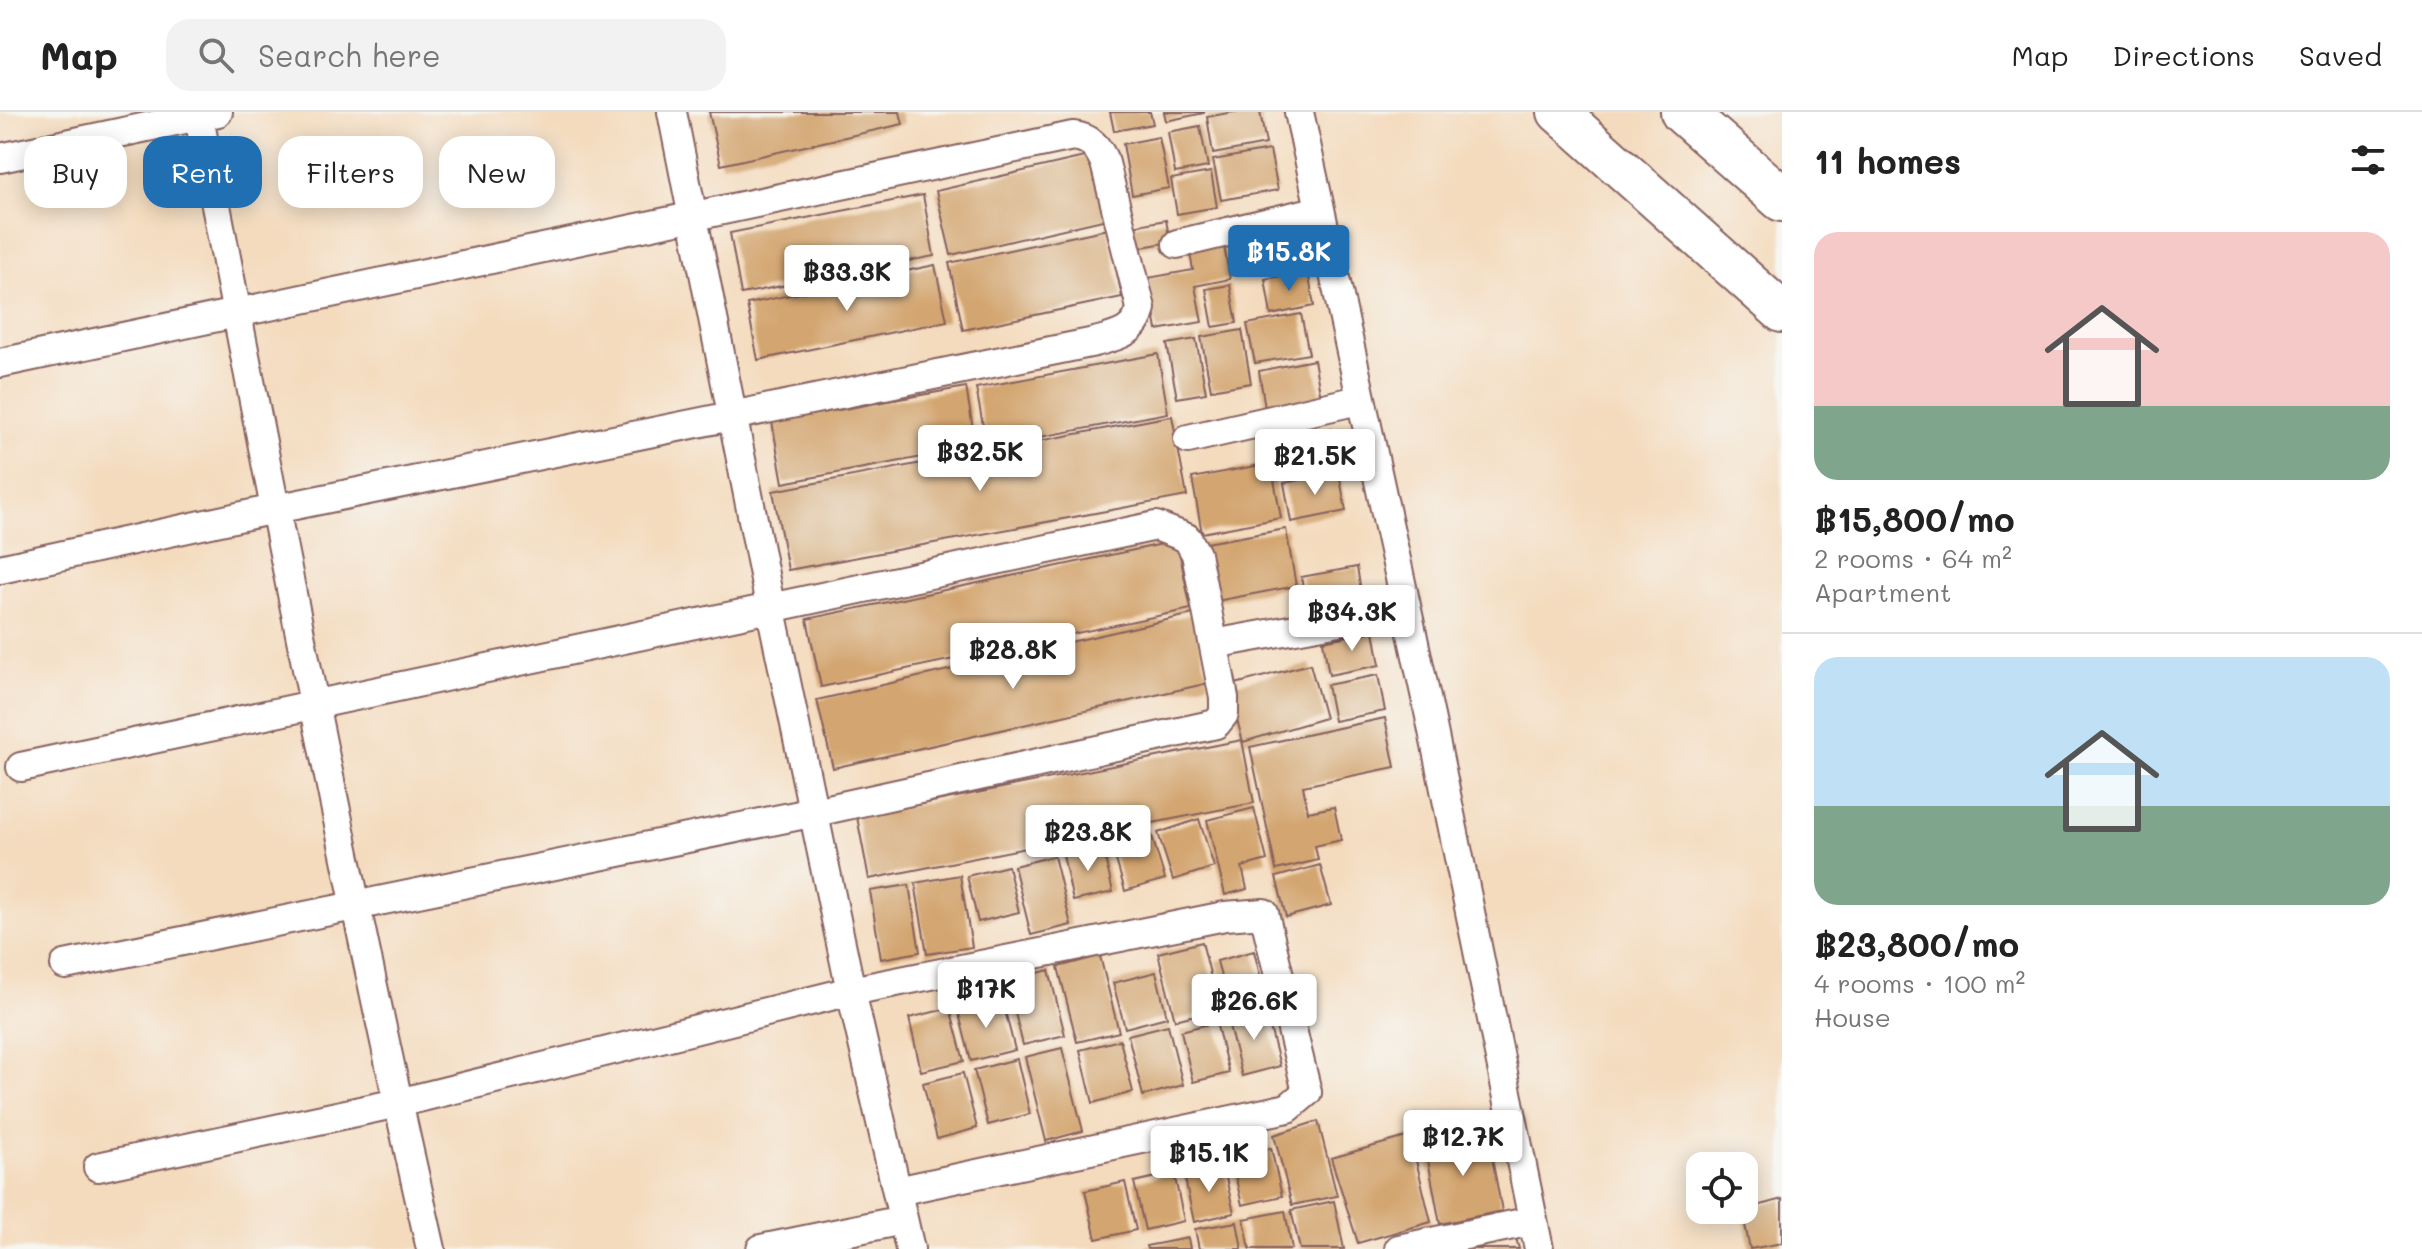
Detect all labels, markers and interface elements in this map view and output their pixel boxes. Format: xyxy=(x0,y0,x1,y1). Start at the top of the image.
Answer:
search box xyxy=(166,19,726,91)
text: Map xyxy=(40,30,118,80)
icon: search xyxy=(194,33,238,77)
text: Search here xyxy=(258,35,441,75)
text: Map xyxy=(2012,37,2069,73)
text: Directions xyxy=(2113,37,2255,73)
text: Saved xyxy=(2299,37,2382,73)
chip: Buy xyxy=(24,136,127,208)
chip: Rent xyxy=(143,136,262,208)
chip: Filters xyxy=(278,136,423,208)
chip: New xyxy=(439,136,555,208)
text: 11 homes xyxy=(1814,138,1961,183)
icon: filters xyxy=(2346,138,2390,182)
pin: ฿15.8K xyxy=(1224,225,1354,293)
text: ฿15.8K xyxy=(1246,234,1332,268)
pin: ฿33.3K xyxy=(782,245,912,313)
text: ฿33.3K xyxy=(802,254,892,288)
icon: home xyxy=(2030,284,2174,428)
pin: ฿32.5K xyxy=(915,425,1045,493)
pin: ฿21.5K xyxy=(1250,429,1380,497)
text: ฿32.5K xyxy=(936,434,1024,468)
text: ฿21.5K xyxy=(1273,438,1357,472)
text: ฿15,800/mo xyxy=(1814,496,2015,541)
text: 2 rooms · 64 m² xyxy=(1814,541,2012,575)
text: Apartment xyxy=(1814,575,1951,609)
pin: ฿34.3K xyxy=(1287,585,1417,653)
text: ฿34.3K xyxy=(1307,594,1397,628)
pin: ฿28.8K xyxy=(948,623,1078,691)
text: ฿28.8K xyxy=(968,632,1058,666)
icon: home xyxy=(2030,709,2174,853)
pin: ฿23.8K xyxy=(1023,805,1153,873)
text: ฿23.8K xyxy=(1044,814,1132,848)
text: ฿23,800/mo xyxy=(1814,921,2019,966)
pin: ฿17K xyxy=(939,962,1033,1030)
text: 4 rooms · 100 m² xyxy=(1814,966,2025,1000)
text: ฿17K xyxy=(956,971,1016,1005)
pin: ฿26.6K xyxy=(1189,974,1319,1042)
text: ฿26.6K xyxy=(1210,983,1298,1017)
text: House xyxy=(1814,1000,1891,1034)
pin: ฿12.7K xyxy=(1398,1110,1528,1178)
text: ฿12.7K xyxy=(1421,1119,1505,1153)
pin: ฿15.1K xyxy=(1144,1126,1274,1194)
text: ฿15.1K xyxy=(1169,1135,1249,1169)
map controls xyxy=(1686,1152,1758,1224)
button: locate xyxy=(1686,1152,1758,1224)

